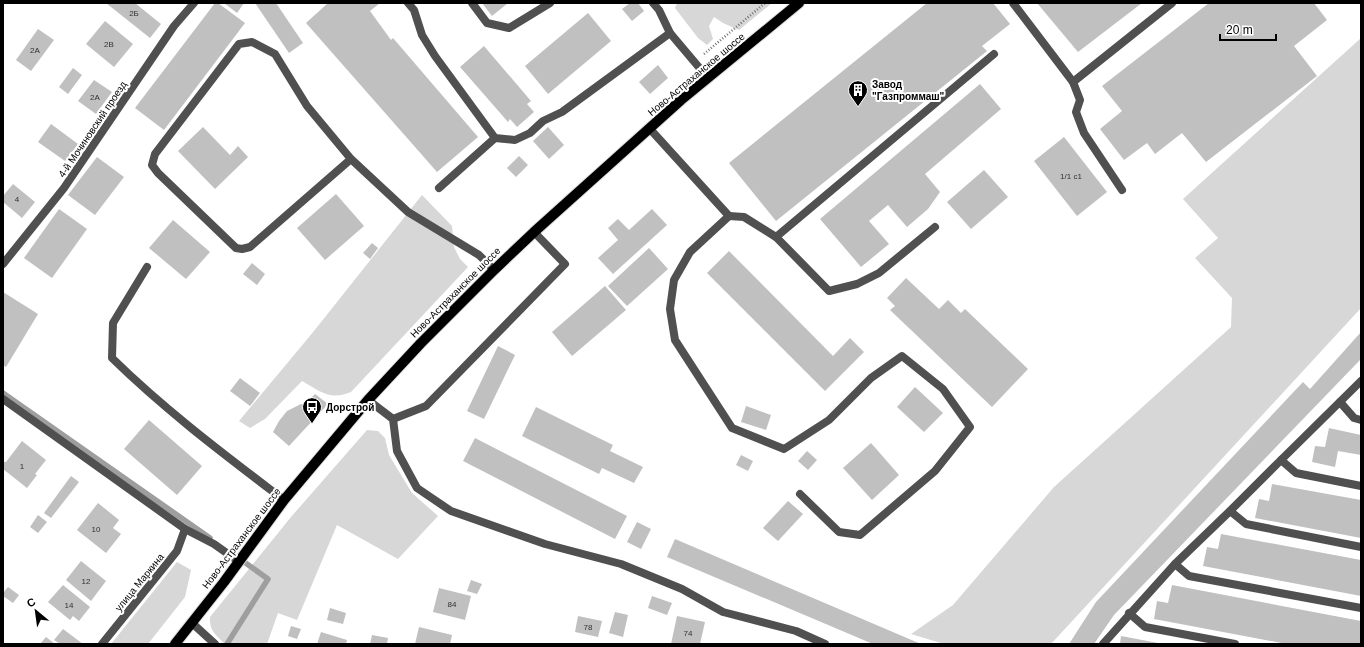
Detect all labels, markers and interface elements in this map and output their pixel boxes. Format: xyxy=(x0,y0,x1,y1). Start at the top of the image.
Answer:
house number: 2Б xyxy=(129,9,139,18)
scale bar xyxy=(1220,16,1276,42)
text: 20 m xyxy=(1226,23,1253,37)
street label: Ново-Астраханское шоссе xyxy=(646,30,747,118)
house number: 2В xyxy=(104,40,114,49)
house number: 2А xyxy=(30,46,41,55)
street label: 4-й Мочиновский проезд xyxy=(56,79,129,179)
building icon: Завод "Газпроммаш" xyxy=(847,79,869,107)
place label: Завод "Газпроммаш" xyxy=(872,79,945,102)
house number: 2А xyxy=(90,93,101,102)
house number: 1/1 с1 xyxy=(1060,172,1082,181)
house number: 4 xyxy=(15,195,20,204)
street label: Ново-Астраханское шоссе xyxy=(408,245,503,340)
bus stop icon: Дорстрой xyxy=(301,396,323,424)
place label: Дорстрой xyxy=(326,402,374,413)
house number: 1 xyxy=(20,462,25,471)
street label: Ново-Астраханское шоссе xyxy=(200,486,283,591)
house number: 10 xyxy=(92,525,101,534)
street label: улица Маркина xyxy=(113,551,166,613)
house number: 12 xyxy=(82,577,91,586)
north arrow xyxy=(16,591,56,631)
text: С xyxy=(25,595,38,609)
house number: 84 xyxy=(448,600,457,609)
house number: 14 xyxy=(65,601,74,610)
house number: 78 xyxy=(584,623,593,632)
house number: 74 xyxy=(684,629,693,638)

